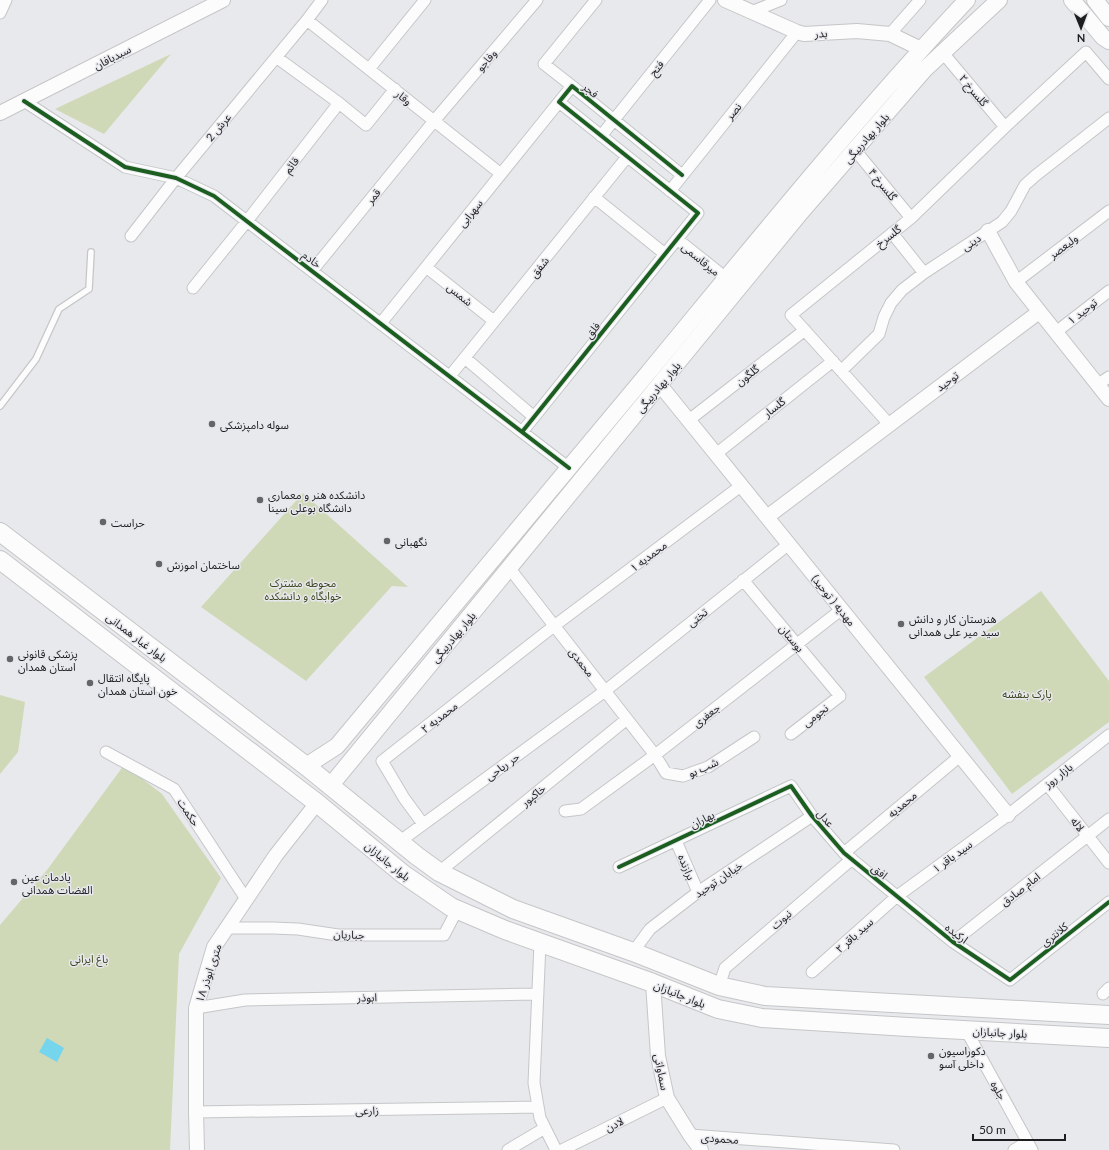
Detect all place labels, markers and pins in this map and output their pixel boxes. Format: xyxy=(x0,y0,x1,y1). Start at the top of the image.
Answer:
place label: سوله دامپزشکی xyxy=(220,418,289,433)
marker: سوله دامپزشکی xyxy=(207,419,217,429)
place label: دانشکده هنر و معماری دانشگاه بوعلی سینا xyxy=(268,488,365,515)
marker: دانشکده هنر و معماری دانشگاه بوعلی سینا xyxy=(255,495,265,505)
place label: حراست xyxy=(111,516,145,530)
marker: حراست xyxy=(98,517,108,527)
place label: نگهبانی xyxy=(395,535,427,549)
marker: نگهبانی xyxy=(382,536,392,546)
place label: ساختمان اموزش xyxy=(167,558,240,572)
marker: ساختمان اموزش xyxy=(154,559,164,569)
place label: هنرستان کار و دانش سید میر علی همدانی xyxy=(909,612,1000,639)
marker: هنرستان کار و دانش سید میر علی همدانی xyxy=(896,619,906,629)
place label: پزشکی قانونی استان همدان xyxy=(18,647,78,674)
marker: پزشکی قانونی استان همدان xyxy=(5,654,15,664)
place label: پایگاه انتقال خون استان همدان xyxy=(98,671,178,698)
marker: پایگاه انتقال خون استان همدان xyxy=(85,678,95,688)
place label: یادمان عین القضات همدانی xyxy=(22,870,93,897)
marker: یادمان عین القضات همدانی xyxy=(9,877,19,887)
place label: دکوراسیون داخلی آسو xyxy=(939,1044,986,1071)
marker: دکوراسیون داخلی آسو xyxy=(926,1051,936,1061)

